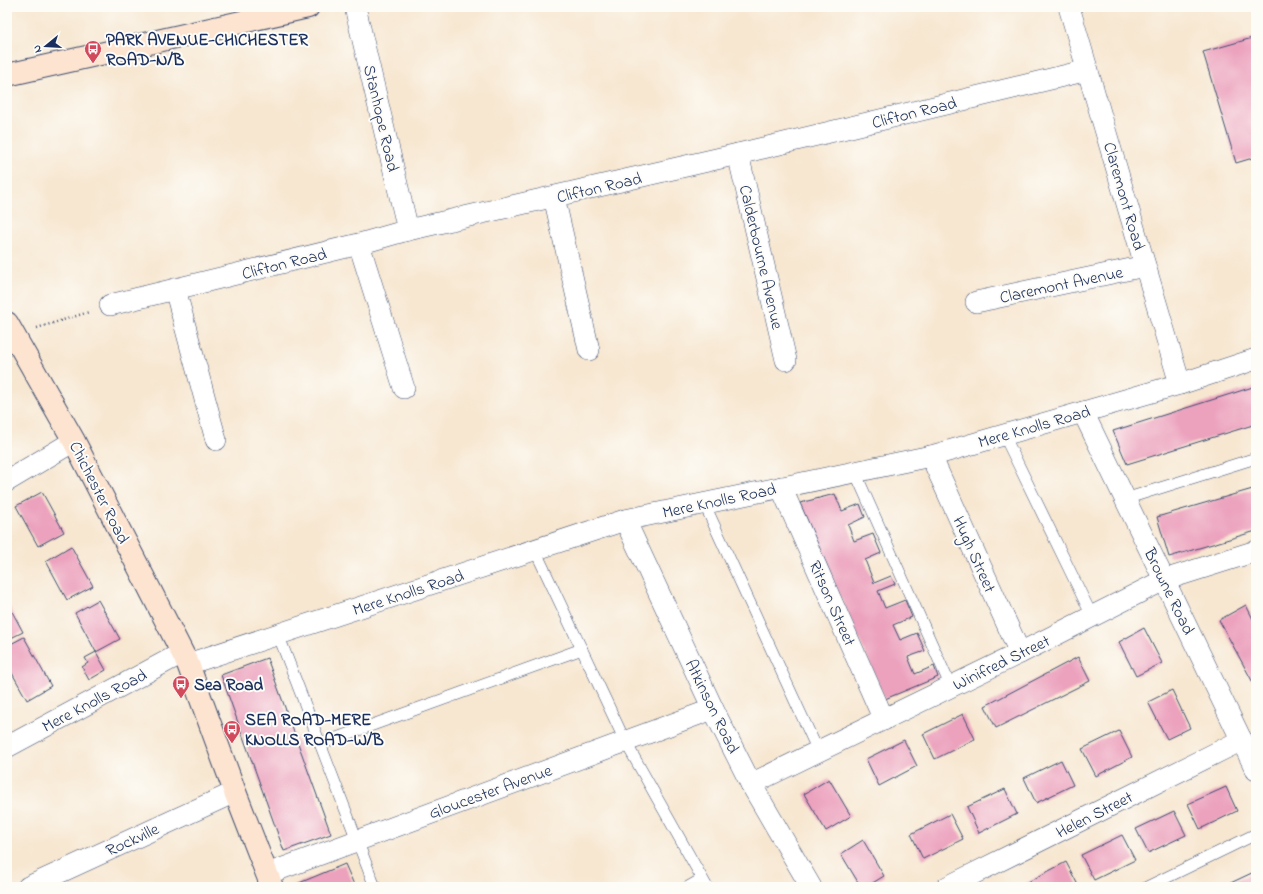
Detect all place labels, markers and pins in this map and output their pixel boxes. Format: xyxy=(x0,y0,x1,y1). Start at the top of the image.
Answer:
place label: PARK AVENUE-CHICHESTER ROAD-N/B xyxy=(106,28,309,73)
bus stop icon: PARK AVENUE-CHICHESTER ROAD-N/B xyxy=(83,39,103,64)
place label: Sea Road xyxy=(194,673,263,698)
bus stop icon: Sea Road xyxy=(171,674,191,699)
place label: SEA ROAD-MERE KNOLLS ROAD-W/B xyxy=(245,708,384,753)
bus stop icon: SEA ROAD-MERE KNOLLS ROAD-W/B xyxy=(222,719,242,744)

